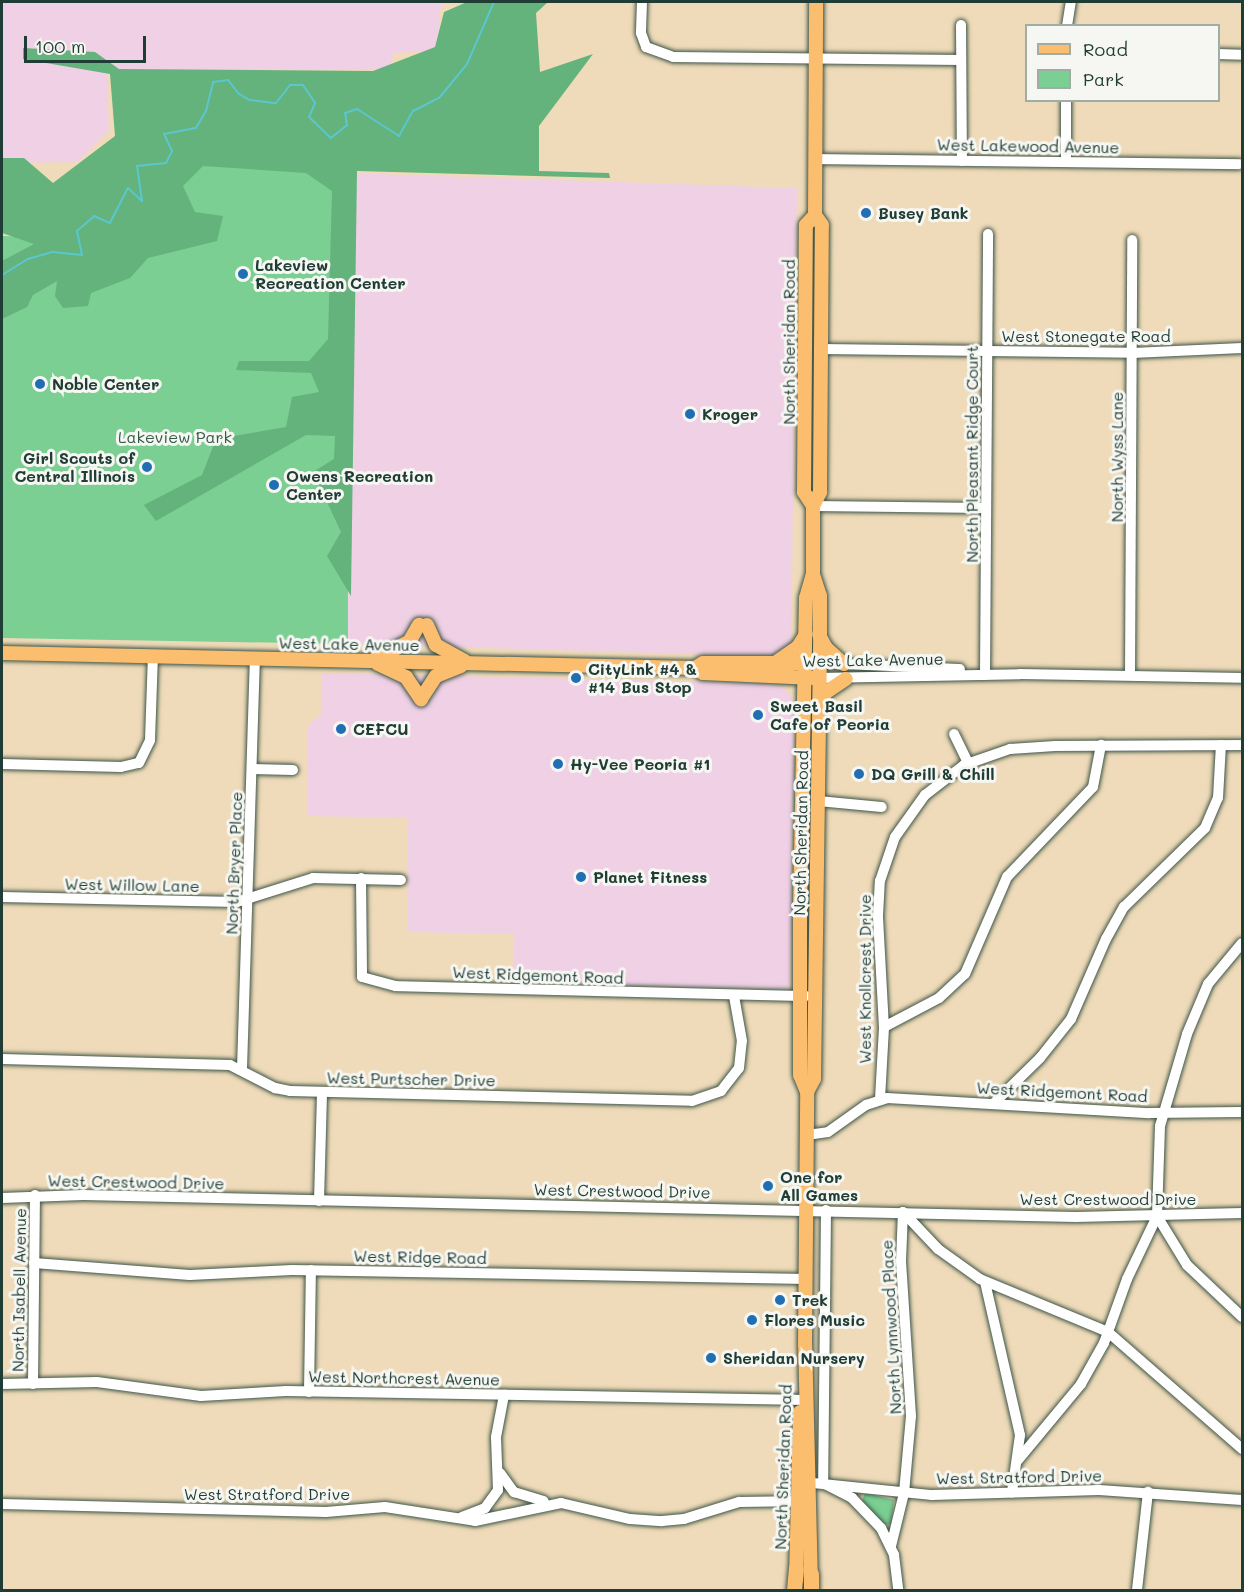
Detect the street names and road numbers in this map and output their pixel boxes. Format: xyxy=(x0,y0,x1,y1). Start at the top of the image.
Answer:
street label: West Lakewood Avenue xyxy=(937,135,1119,157)
street label: North Sheridan Road xyxy=(779,259,799,425)
street label: West Stonegate Road xyxy=(1001,326,1171,346)
street label: North Pleasant Ridge Court xyxy=(962,345,982,563)
street label: North Wyss Lane xyxy=(1107,392,1127,522)
street label: West Lake Avenue xyxy=(278,633,420,655)
street label: West Lake Avenue xyxy=(802,649,944,671)
street label: North Sheridan Road xyxy=(790,750,812,916)
street label: North Bryer Place xyxy=(222,791,246,935)
street label: West Willow Lane xyxy=(64,874,200,896)
street label: West Knollcrest Drive xyxy=(855,894,875,1064)
street label: West Ridgemont Road xyxy=(452,962,624,988)
street label: West Purtscher Drive xyxy=(326,1068,496,1090)
street label: West Ridgemont Road xyxy=(976,1078,1148,1106)
street label: West Crestwood Drive xyxy=(47,1171,225,1193)
street label: West Crestwood Drive xyxy=(533,1180,711,1202)
street label: West Crestwood Drive xyxy=(1019,1189,1197,1209)
street label: North Isabell Avenue xyxy=(8,1208,30,1372)
street label: North Lynnwood Place xyxy=(877,1239,905,1415)
street label: West Ridge Road xyxy=(353,1246,487,1268)
street label: West Northcrest Avenue xyxy=(308,1367,500,1389)
street label: North Sheridan Road xyxy=(771,1384,795,1550)
street label: West Stratford Drive xyxy=(936,1466,1102,1488)
street label: West Stratford Drive xyxy=(184,1484,350,1504)

